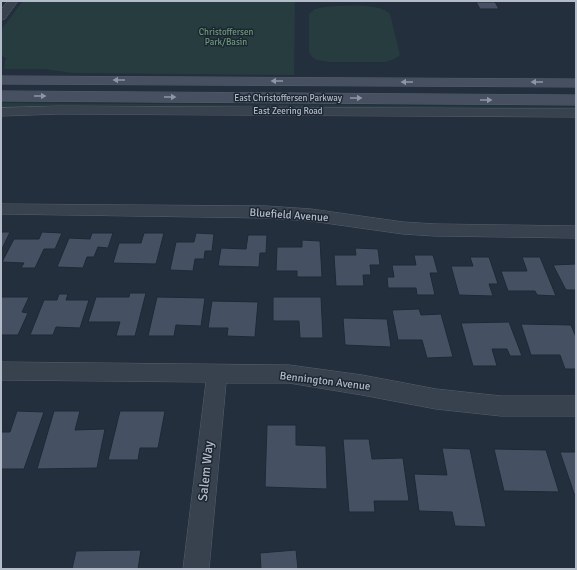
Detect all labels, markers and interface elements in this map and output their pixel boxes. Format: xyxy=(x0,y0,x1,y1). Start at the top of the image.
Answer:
park label: Christoffersen Park/Basin xyxy=(199,27,253,48)
one-way arrow xyxy=(112,77,125,83)
one-way arrow xyxy=(270,78,283,84)
one-way arrow xyxy=(400,79,413,85)
one-way arrow xyxy=(530,79,543,85)
one-way arrow xyxy=(34,93,47,99)
street label: East Christoffersen Parkway xyxy=(234,93,343,104)
one-way arrow xyxy=(164,94,177,100)
one-way arrow xyxy=(350,95,362,102)
one-way arrow xyxy=(480,96,492,103)
street label: East Zeering Road xyxy=(253,106,323,117)
street label: Bluefield Avenue xyxy=(249,206,329,224)
street label: Bennington Avenue xyxy=(279,369,371,393)
street label: Salem Way xyxy=(195,440,217,502)

